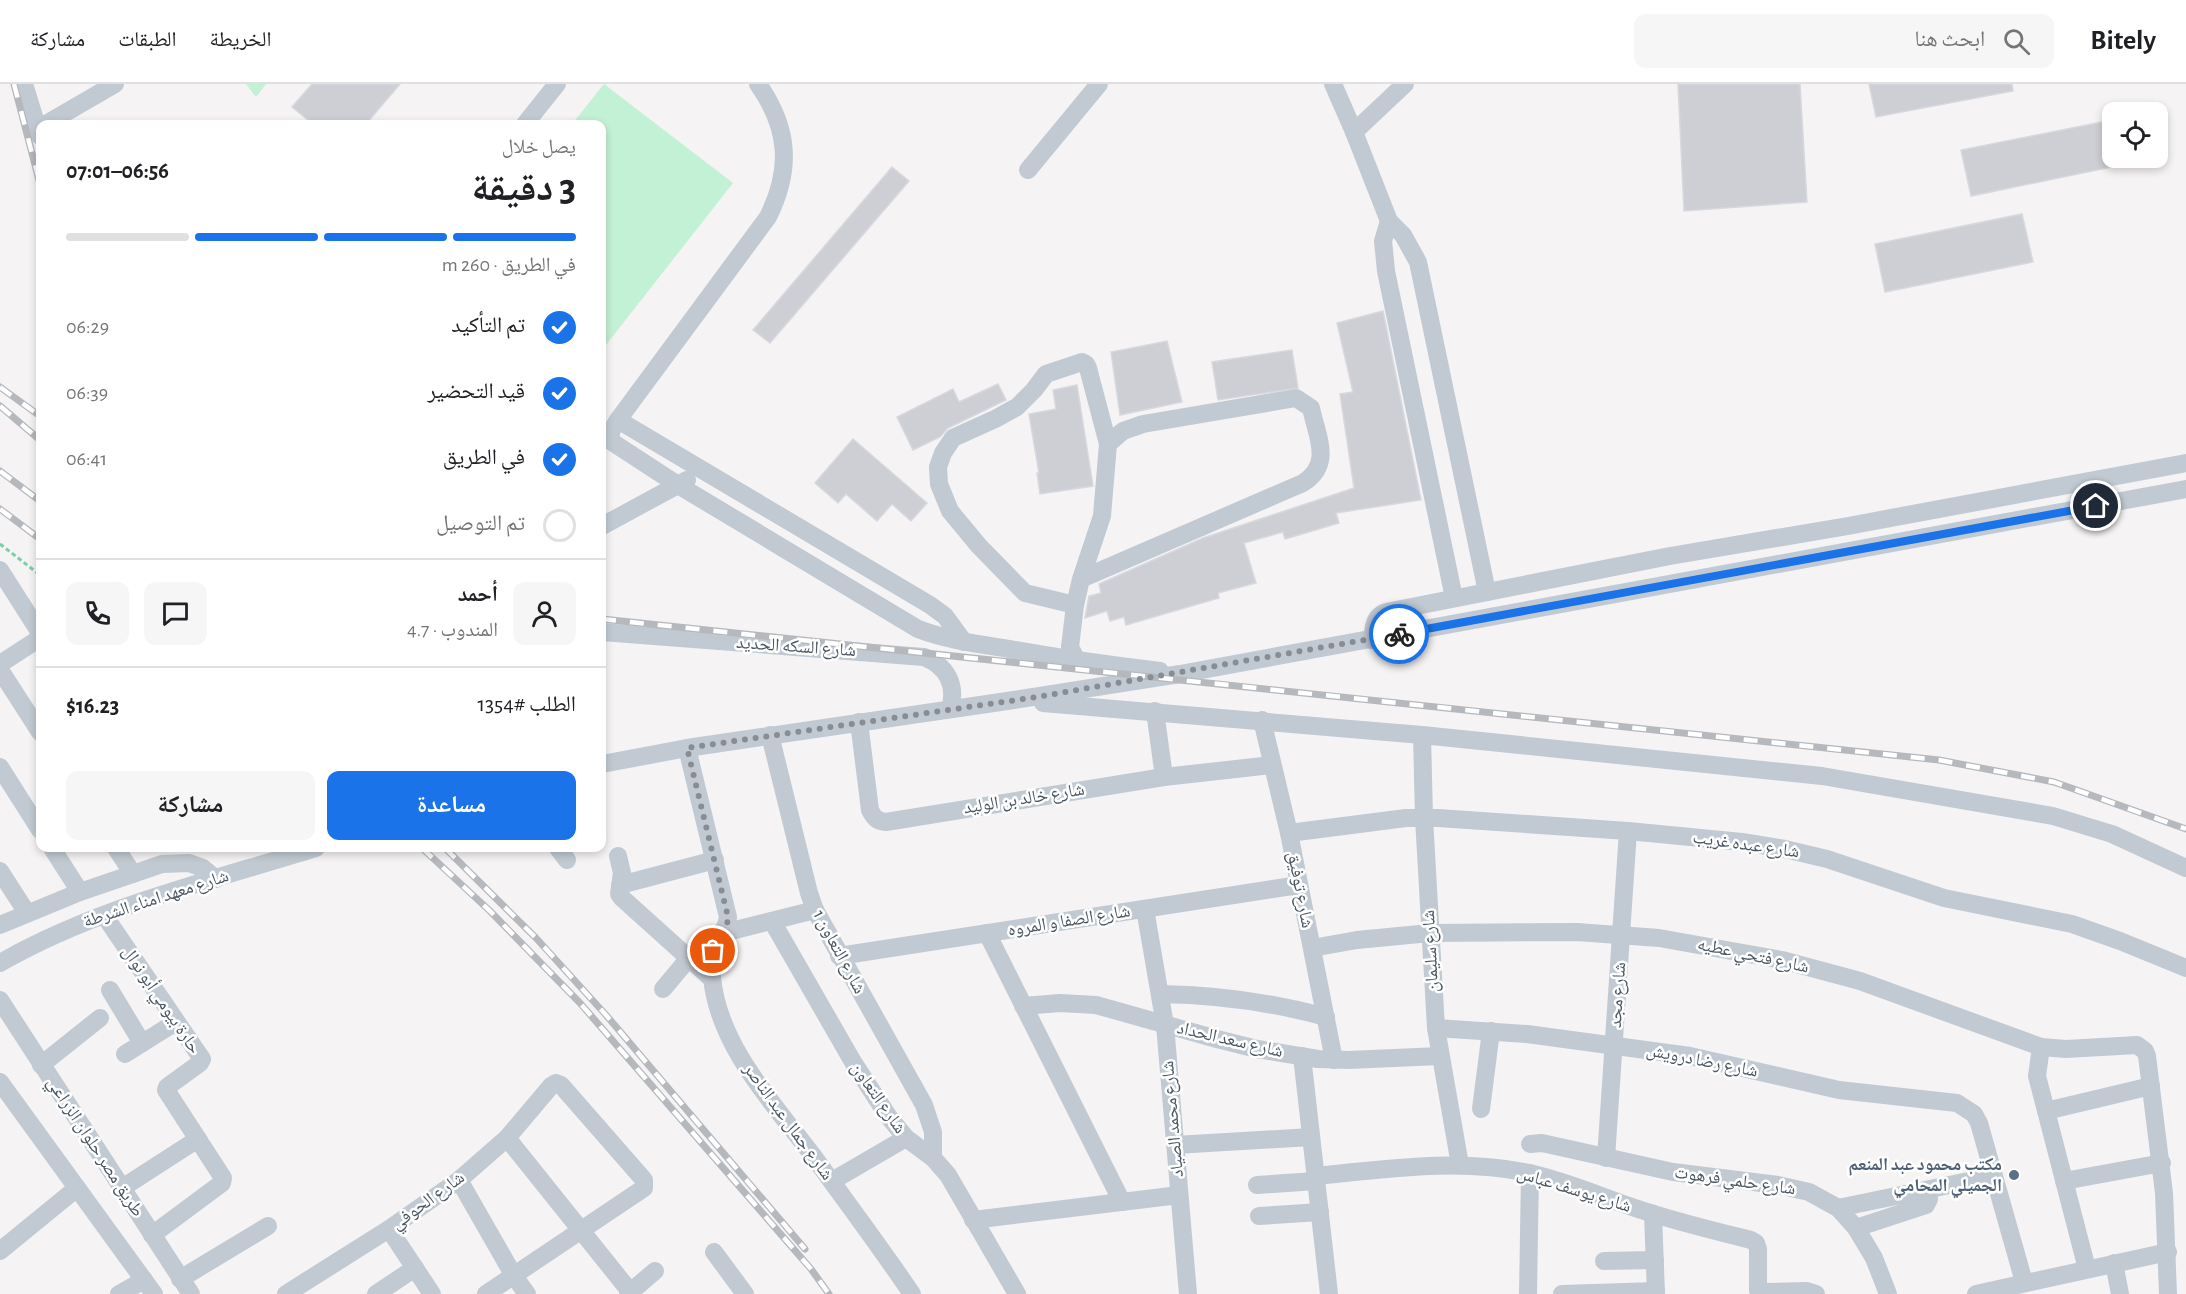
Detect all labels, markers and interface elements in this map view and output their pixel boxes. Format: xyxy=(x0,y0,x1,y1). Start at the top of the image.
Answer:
search box xyxy=(1634,14,2054,68)
icon: search xyxy=(2000,25,2033,58)
text: Bitely xyxy=(2090,27,2156,55)
text: ابحث هنا xyxy=(1915,28,1985,50)
text: مشاركة xyxy=(30,29,85,50)
text: الطبقات xyxy=(118,29,177,50)
text: الخريطة xyxy=(210,29,271,50)
map controls xyxy=(2102,102,2168,168)
button: locate xyxy=(2102,102,2168,168)
text: يصل خلال xyxy=(502,137,576,157)
text: 06:56–07:01 xyxy=(66,160,169,182)
text: 3 دقيقة xyxy=(471,169,576,208)
text: في الطريق · 260 m xyxy=(442,255,576,275)
icon: check xyxy=(543,311,576,344)
text: تم التأكيد xyxy=(451,314,525,336)
text: 06:29 xyxy=(66,317,109,337)
icon: check xyxy=(543,377,576,410)
text: قيد التحضير xyxy=(427,380,525,402)
text: 06:39 xyxy=(66,383,108,403)
icon: check xyxy=(543,443,576,476)
text: في الطريق xyxy=(443,446,525,468)
text: 06:41 xyxy=(66,449,107,469)
pin xyxy=(2070,480,2121,531)
icon: home xyxy=(2079,489,2112,522)
text: تم التوصيل xyxy=(436,512,525,534)
button: phone xyxy=(66,582,129,645)
button: chat xyxy=(144,582,207,645)
button: person xyxy=(513,582,576,645)
text: أحمد xyxy=(458,583,498,605)
courier xyxy=(1369,604,1429,664)
icon: bike xyxy=(1383,618,1416,651)
text: المندوب · 4.7 xyxy=(407,620,498,640)
street label: شارع السكه الحديد xyxy=(735,634,856,661)
text: الطلب #1354 xyxy=(477,693,576,715)
text: $16.23 xyxy=(66,695,119,717)
button: مشاركة xyxy=(66,771,315,840)
button: مساعدة xyxy=(327,771,576,840)
street label: شارع خالد بن الوليد xyxy=(962,781,1086,818)
street label: شارع عبده غريب xyxy=(1691,829,1801,862)
street label: شارع توفيق xyxy=(1283,850,1316,930)
street label: شارع معهد امناء الشرطة xyxy=(81,867,231,932)
street label: شارع الصفا و المروه xyxy=(1006,902,1132,941)
street label: شارع التعاون 1 xyxy=(809,907,869,997)
street label: شارع سليمان xyxy=(1420,909,1443,993)
pin xyxy=(687,925,738,976)
icon: bag xyxy=(696,934,729,967)
street label: شارع فتحي عطيه xyxy=(1695,935,1810,981)
street label: حارة بيومي أبو نوال xyxy=(115,941,206,1060)
street label: شارع مجد xyxy=(1607,961,1630,1029)
street label: شارع سعد الحداد xyxy=(1175,1019,1285,1062)
street label: شارع رضا درويش xyxy=(1645,1041,1759,1082)
street label: شارع جمال عبد الناصر xyxy=(738,1059,836,1184)
street label: شارع التعاون xyxy=(846,1059,909,1138)
street label: شارع محمد الصياد xyxy=(1159,1060,1188,1178)
street label: طريق مصر حلوان الزراعي xyxy=(39,1074,147,1223)
place label: مكتب محمود عبد المنعم الجميلي المحامي xyxy=(1848,1156,2002,1199)
street label: شارع يوسف عباس xyxy=(1514,1164,1633,1217)
street label: شارع حلمي فرهوت xyxy=(1673,1164,1797,1203)
marker: مكتب محمود عبد المنعم الجميلي المحامي xyxy=(2007,1168,2021,1182)
street label: شارع الحوفي xyxy=(388,1169,471,1237)

